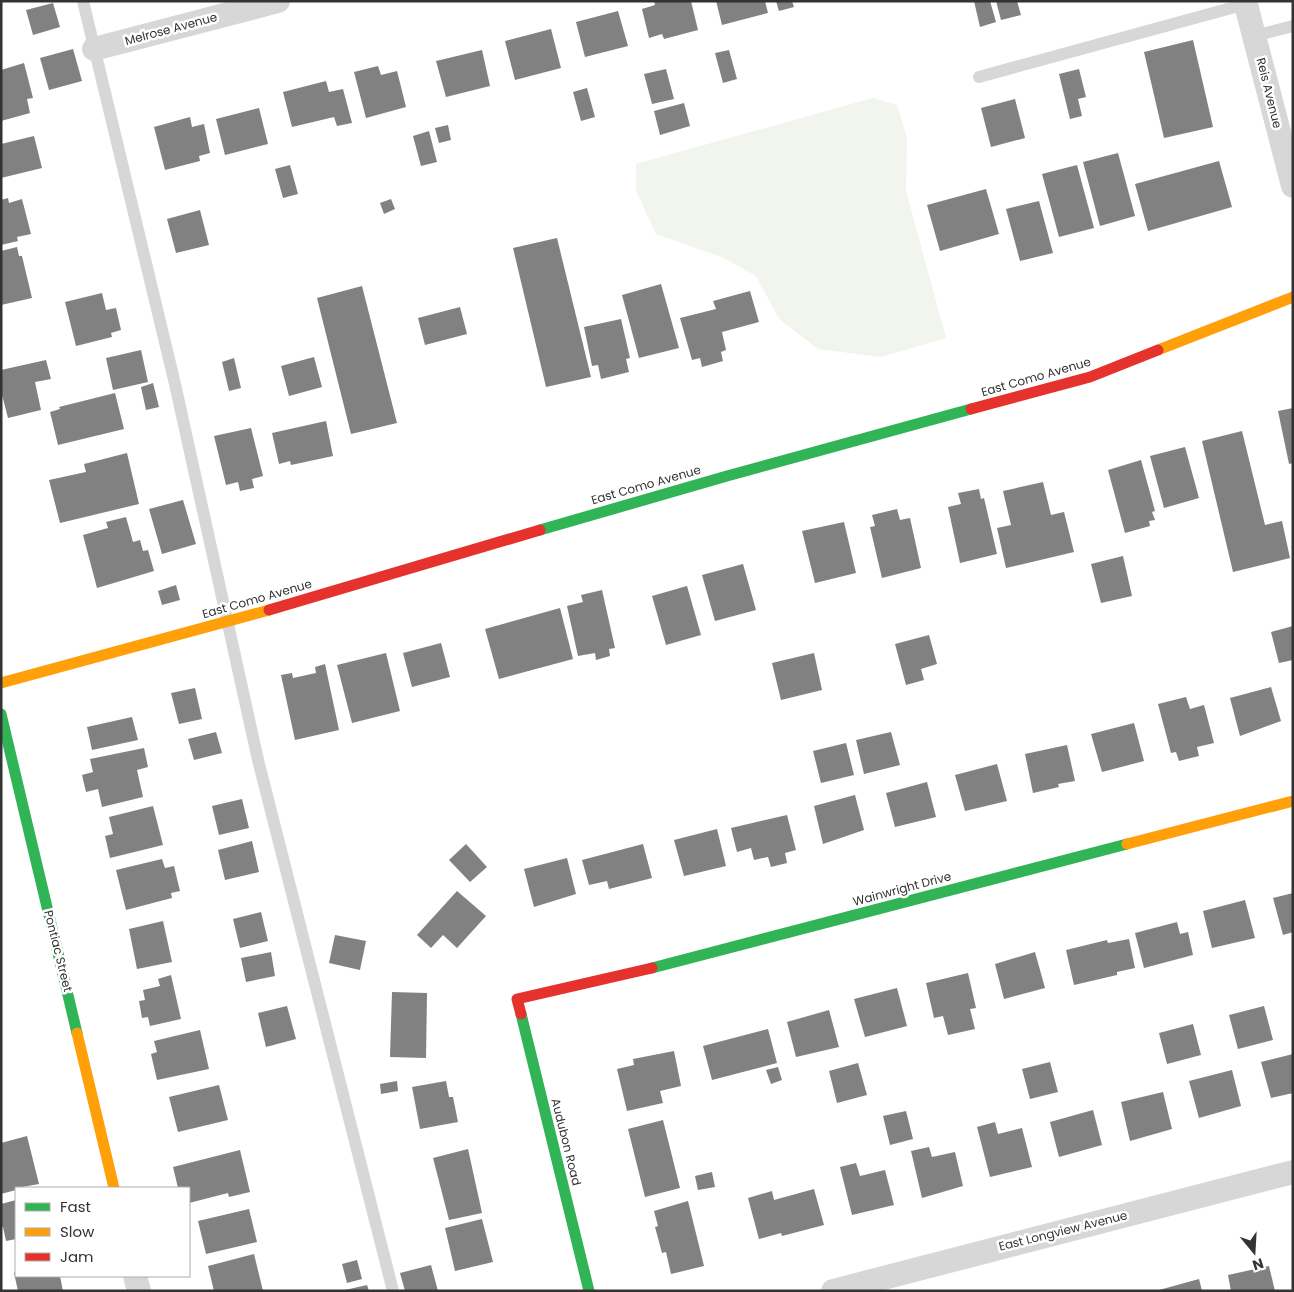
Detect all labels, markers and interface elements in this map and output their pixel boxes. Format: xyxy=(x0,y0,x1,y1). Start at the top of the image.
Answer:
street label: Melrose Avenue xyxy=(123,8,219,49)
street label: Reis Avenue xyxy=(1253,56,1286,130)
street label: East Como Avenue xyxy=(979,353,1093,400)
street label: East Como Avenue xyxy=(589,461,703,508)
street label: East Como Avenue xyxy=(200,575,314,622)
street label: Wainwright Drive xyxy=(851,867,953,910)
street label: Pontiac Street xyxy=(40,908,77,993)
street label: Audubon Road xyxy=(547,1096,586,1187)
legend xyxy=(15,1187,190,1277)
text: Fast xyxy=(60,1196,91,1217)
street label: East Longview Avenue xyxy=(997,1206,1129,1255)
text: Slow xyxy=(60,1221,95,1242)
north arrow xyxy=(1229,1227,1279,1277)
text: Jam xyxy=(60,1246,94,1267)
text: N xyxy=(1250,1253,1266,1276)

